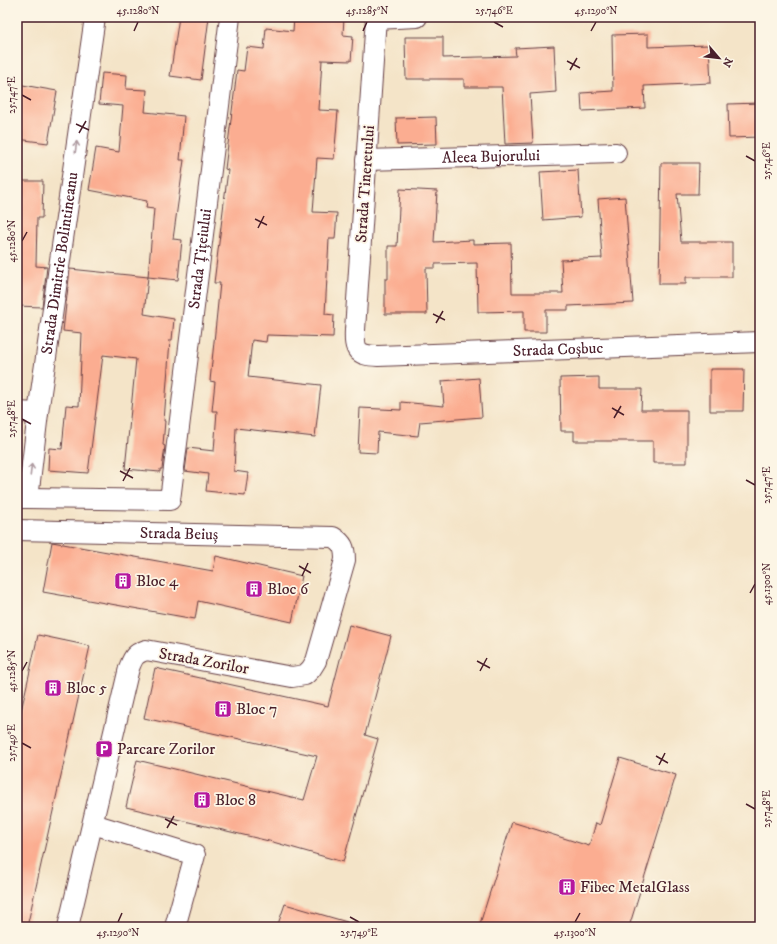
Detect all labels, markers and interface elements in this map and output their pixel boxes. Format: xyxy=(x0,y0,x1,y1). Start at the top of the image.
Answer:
text: 45.1280°N xyxy=(116,5,160,17)
text: 45.1285°N xyxy=(346,5,388,17)
text: 25.746°E xyxy=(475,5,513,17)
text: 45.1290°N xyxy=(574,5,618,17)
north arrow xyxy=(699,38,739,78)
text: N xyxy=(719,55,735,69)
text: 25.747°E xyxy=(6,76,18,114)
street label: Strada Tineretului xyxy=(351,125,379,243)
one-way arrow xyxy=(72,141,80,154)
text: 25.746°E xyxy=(761,142,773,180)
street label: Aleea Bujorului xyxy=(442,145,540,168)
street label: Strada Dimitrie Bolintineanu xyxy=(37,170,83,356)
street label: Strada Țițeiului xyxy=(184,208,216,310)
text: 45.1280°N xyxy=(6,219,18,263)
street label: Strada Coșbuc xyxy=(512,338,604,361)
text: 25.748°E xyxy=(6,400,18,438)
one-way arrow xyxy=(28,464,35,477)
text: 25.747°E xyxy=(761,466,773,504)
street label: Strada Beiuș xyxy=(140,523,218,544)
text: 45.1300°N xyxy=(761,563,773,605)
building icon: Bloc 4 xyxy=(113,571,133,591)
place label: Bloc 4 xyxy=(136,571,179,591)
building icon: Bloc 6 xyxy=(244,579,264,599)
place label: Bloc 6 xyxy=(267,579,309,599)
street label: Strada Zorilor xyxy=(157,643,251,679)
text: 45.1285°N xyxy=(6,650,18,692)
building icon: Bloc 5 xyxy=(43,678,63,698)
place label: Bloc 5 xyxy=(66,678,107,698)
building icon: Bloc 7 xyxy=(213,699,233,719)
place label: Bloc 7 xyxy=(236,699,277,719)
text: 25.749°E xyxy=(6,724,18,762)
parking icon: Parcare Zorilor xyxy=(94,739,114,759)
place label: Parcare Zorilor xyxy=(117,739,215,759)
building icon: Bloc 8 xyxy=(192,790,212,810)
place label: Bloc 8 xyxy=(215,790,256,810)
text: 25.748°E xyxy=(761,790,773,828)
building icon: Fibec MetalGlass xyxy=(557,877,577,897)
place label: Fibec MetalGlass xyxy=(580,877,690,897)
text: 45.1290°N xyxy=(96,927,140,939)
text: 25.749°E xyxy=(340,927,378,939)
text: 45.1300°N xyxy=(554,927,596,939)

